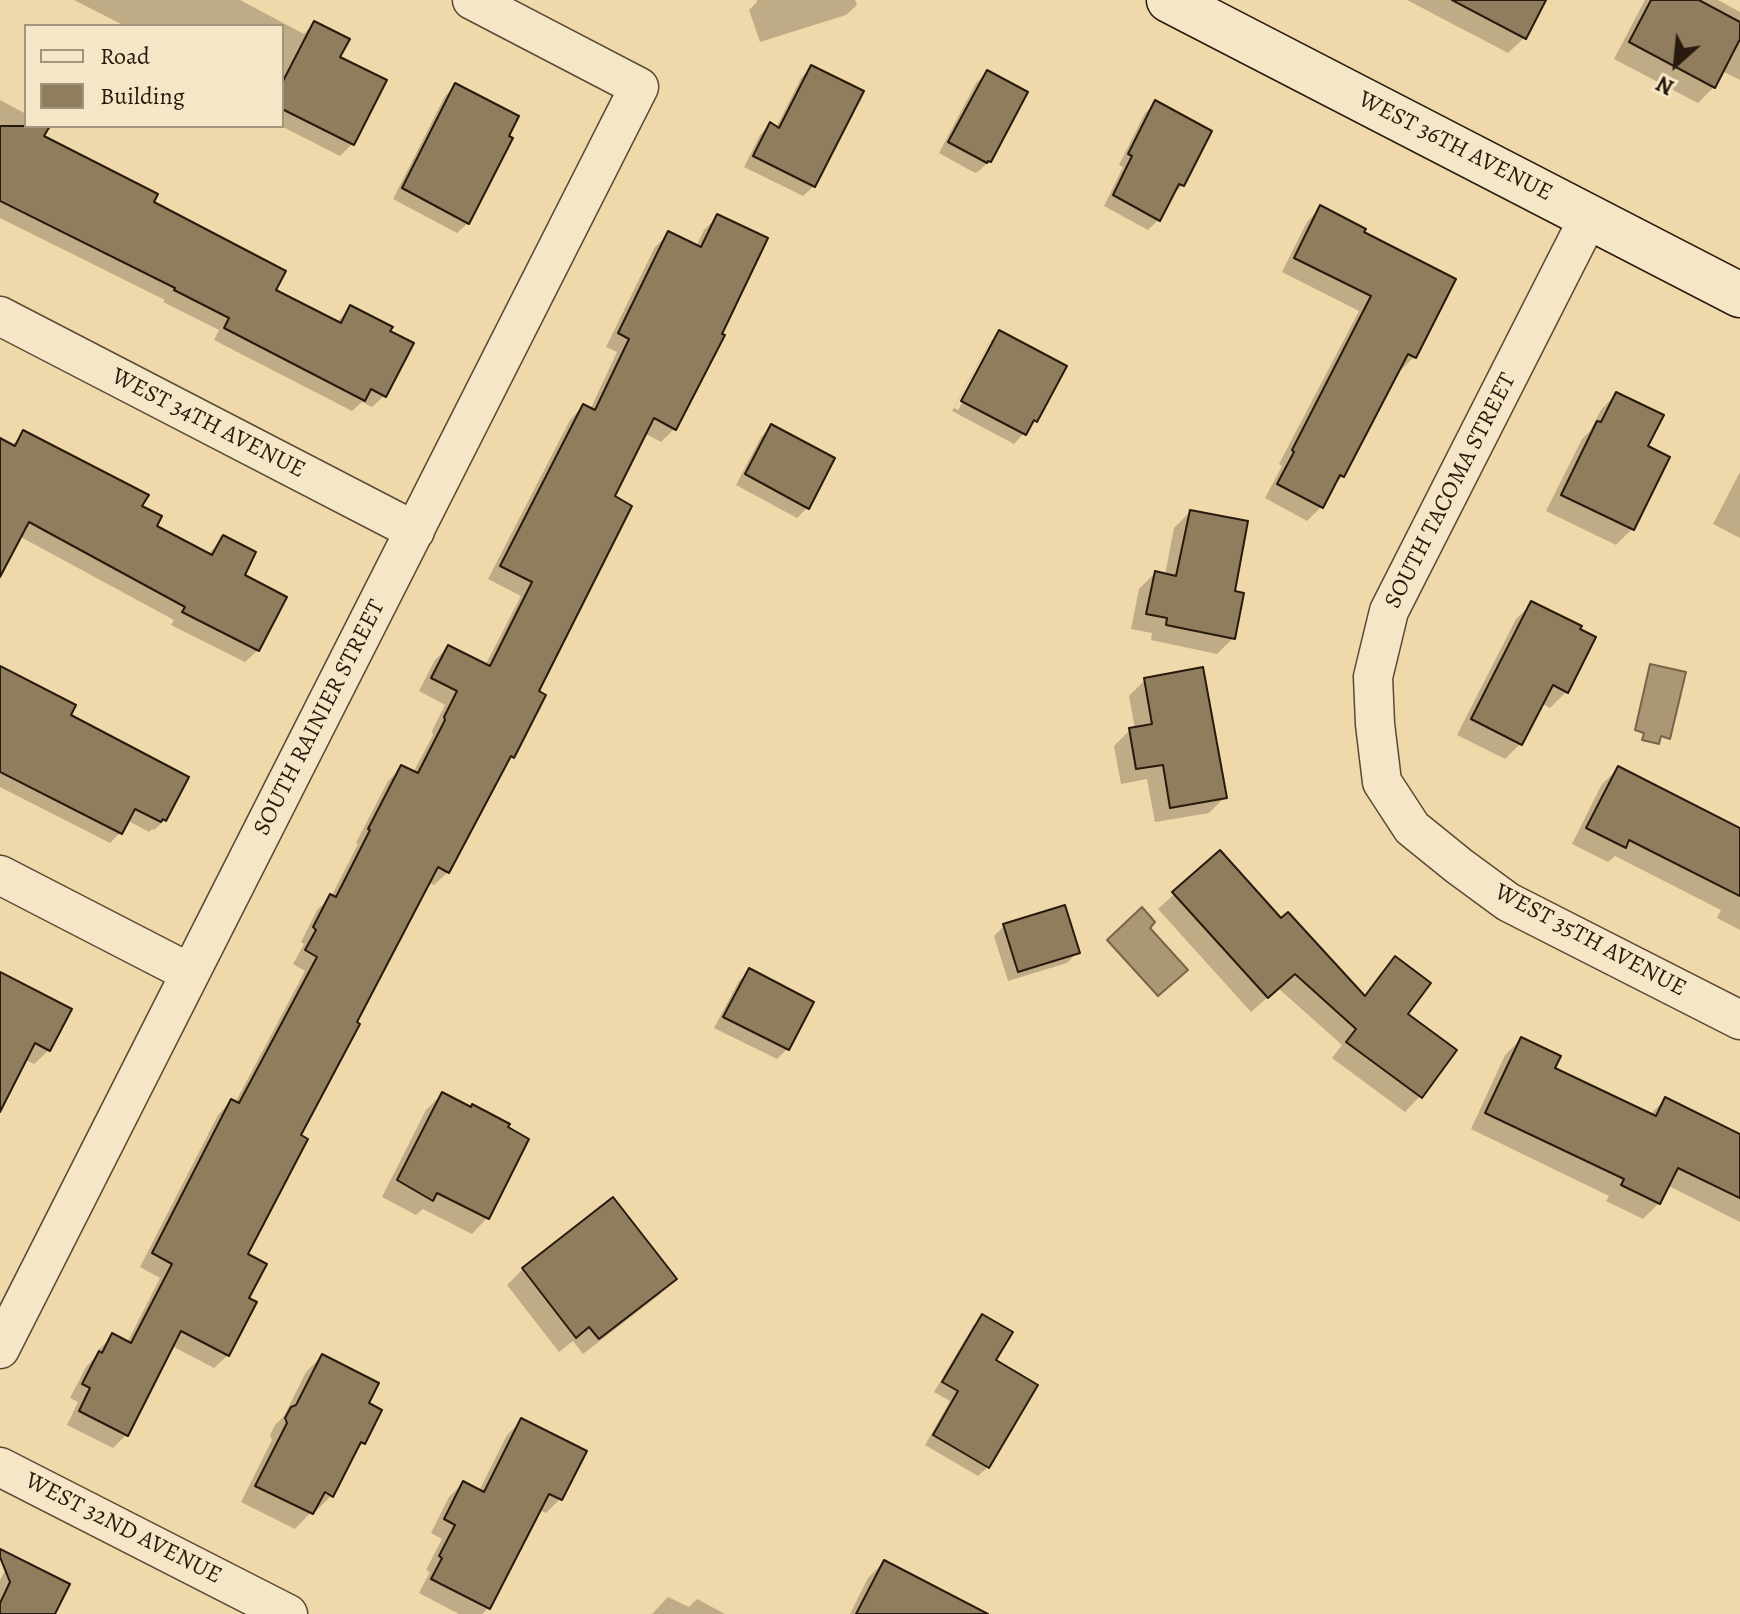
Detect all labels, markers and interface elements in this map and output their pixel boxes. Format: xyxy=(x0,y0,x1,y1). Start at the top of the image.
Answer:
legend xyxy=(24,24,284,128)
north arrow xyxy=(1636,24,1716,104)
text: Road xyxy=(100,40,150,72)
text: N xyxy=(1651,68,1679,102)
text: Building xyxy=(100,80,185,112)
street label: WEST 36TH AVENUE xyxy=(1353,86,1557,208)
street label: WEST 34TH AVENUE xyxy=(106,363,310,485)
street label: SOUTH TACOMA STREET xyxy=(1379,368,1523,614)
street label: SOUTH RAINIER STREET xyxy=(248,595,392,841)
street label: WEST 35TH AVENUE xyxy=(1489,878,1691,1004)
street label: WEST 32ND AVENUE xyxy=(20,1467,226,1591)

